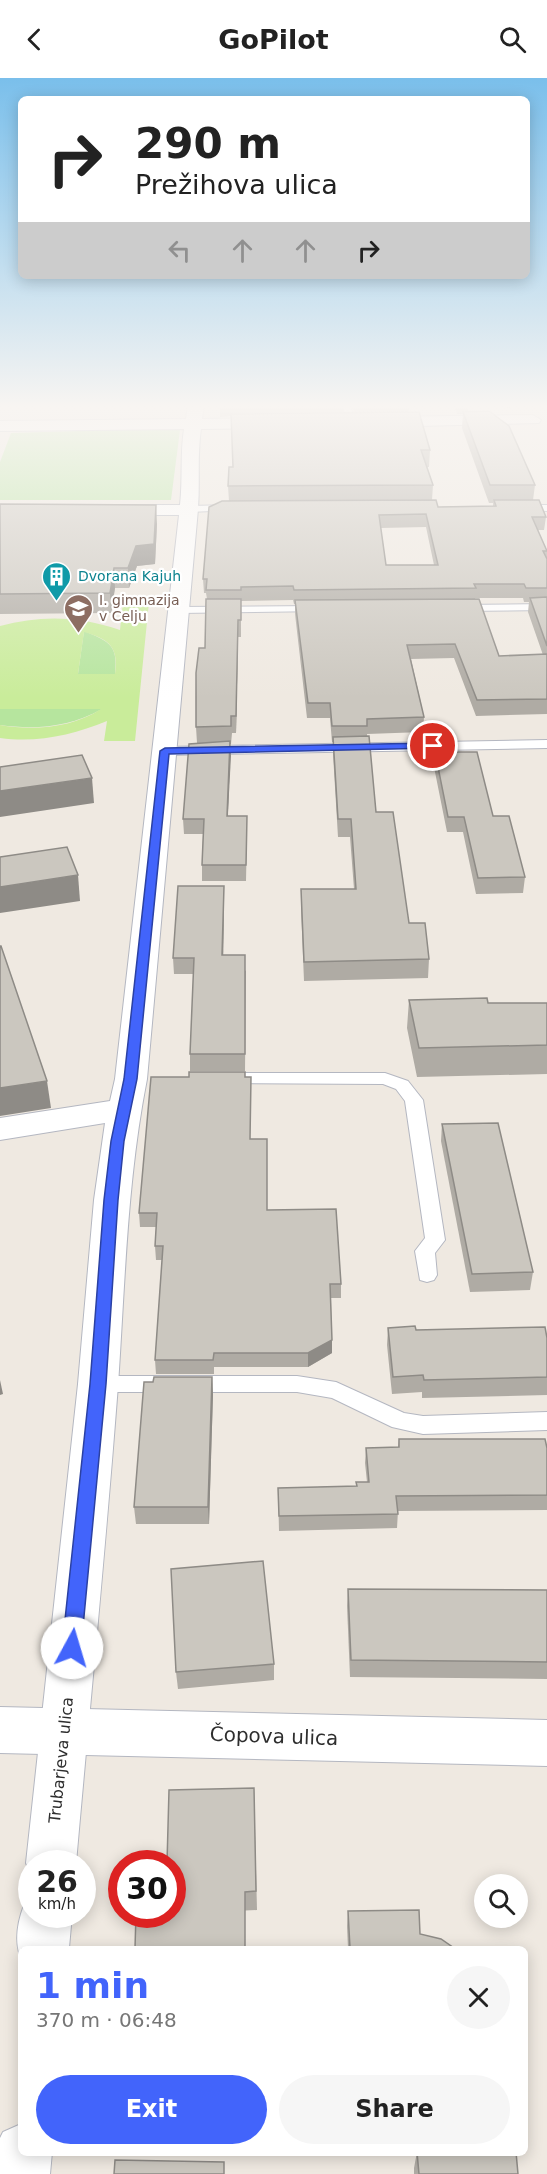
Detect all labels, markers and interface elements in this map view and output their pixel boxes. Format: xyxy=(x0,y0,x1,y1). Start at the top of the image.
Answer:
icon: back xyxy=(18,23,51,56)
icon: search xyxy=(496,23,529,56)
text: GoPilot xyxy=(218,24,329,55)
text: 290 m xyxy=(135,119,281,168)
icon: right xyxy=(36,120,114,198)
text: Prežihova ulica xyxy=(135,169,338,200)
icon: left xyxy=(163,234,196,267)
icon: ahead xyxy=(226,234,259,267)
icon: ahead xyxy=(289,234,322,267)
icon: right xyxy=(352,234,385,267)
building icon: Dvorana Kajuh xyxy=(41,560,73,602)
place label: Dvorana Kajuh xyxy=(78,568,181,584)
school or university icon: I. gimnazija v Celju xyxy=(62,592,94,634)
place label: I. gimnazija v Celju xyxy=(99,592,180,624)
pin xyxy=(407,720,458,771)
icon: arrive xyxy=(416,729,449,762)
position arrow xyxy=(40,1616,104,1680)
street label: Trubarjeva ulica xyxy=(45,1696,77,1825)
street label: Čopova ulica xyxy=(209,1722,339,1750)
speed limit sign: 30 xyxy=(108,1850,186,1928)
text: 26 xyxy=(36,1864,78,1899)
map controls xyxy=(474,1874,528,1928)
button: search xyxy=(474,1874,528,1928)
text: km/h xyxy=(38,1895,76,1913)
text: 1 min xyxy=(36,1965,149,2006)
button: close xyxy=(447,1966,510,2029)
text: 370 m · 06:48 xyxy=(36,2008,177,2032)
button: Exit xyxy=(36,2075,267,2144)
button: Share xyxy=(279,2075,510,2144)

